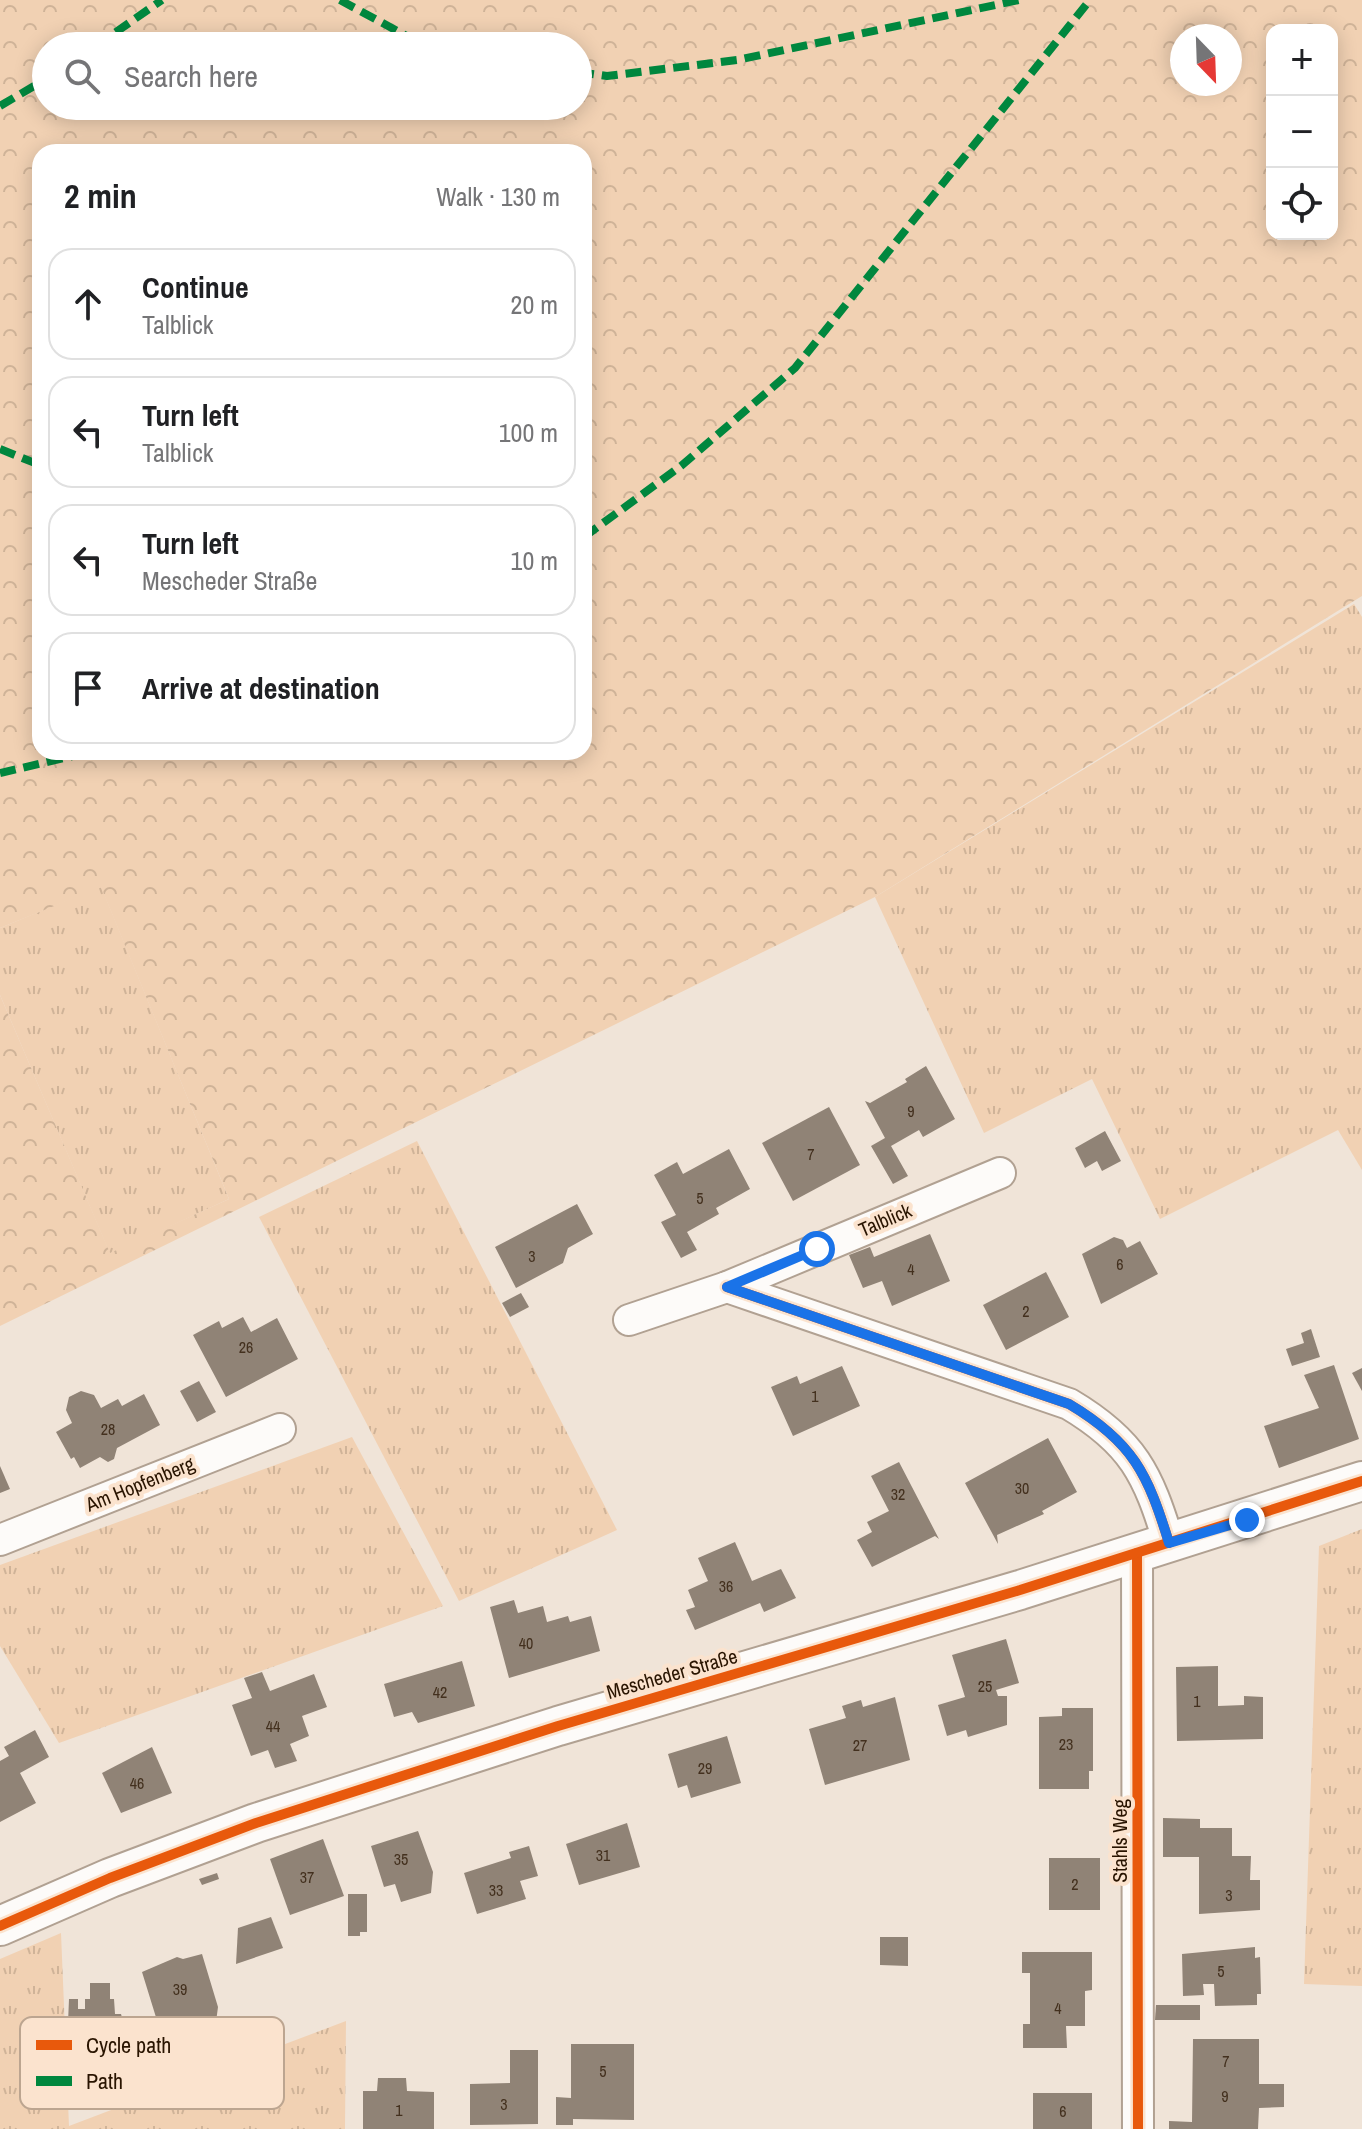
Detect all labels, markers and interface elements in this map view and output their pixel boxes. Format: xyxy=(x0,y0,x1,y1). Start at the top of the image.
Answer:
north arrow xyxy=(1170,24,1242,96)
map controls xyxy=(1266,24,1338,240)
button: + xyxy=(1266,24,1338,96)
search box xyxy=(32,32,592,120)
icon: search xyxy=(60,54,104,98)
text: Search here xyxy=(124,56,258,96)
button: − xyxy=(1266,96,1338,168)
button: locate xyxy=(1266,168,1338,240)
text: 2 min xyxy=(64,173,137,219)
text: Walk · 130 m xyxy=(436,179,560,214)
text: Continue xyxy=(142,267,249,307)
icon: ahead xyxy=(66,282,110,326)
text: 20 m xyxy=(511,287,558,322)
text: Talblick xyxy=(142,307,214,342)
text: Turn left xyxy=(142,395,239,435)
icon: left xyxy=(66,410,110,454)
text: 100 m xyxy=(499,415,558,450)
text: Talblick xyxy=(142,435,214,470)
text: Turn left xyxy=(142,523,239,563)
icon: left xyxy=(66,538,110,582)
text: 10 m xyxy=(511,543,558,578)
text: Mescheder Straße xyxy=(142,563,317,598)
icon: arrive xyxy=(66,666,110,710)
text: Arrive at destination xyxy=(142,668,380,708)
house number: 9 xyxy=(907,1100,915,1122)
house number: 7 xyxy=(807,1143,815,1165)
house number: 5 xyxy=(696,1187,704,1209)
street label: Talblick xyxy=(854,1196,916,1243)
route start xyxy=(799,1231,835,1267)
house number: 3 xyxy=(528,1245,536,1267)
house number: 6 xyxy=(1116,1253,1124,1275)
house number: 4 xyxy=(907,1258,915,1280)
house number: 2 xyxy=(1022,1300,1030,1322)
house number: 26 xyxy=(239,1336,253,1358)
house number: 1 xyxy=(811,1385,819,1407)
house number: 28 xyxy=(101,1418,115,1440)
street label: Am Hopfenberg xyxy=(81,1450,198,1518)
house number: 30 xyxy=(1015,1477,1029,1499)
house number: 32 xyxy=(891,1483,905,1505)
route end xyxy=(1229,1502,1265,1538)
house number: 36 xyxy=(719,1575,733,1597)
house number: 40 xyxy=(519,1632,533,1654)
street label: Mescheder Straße xyxy=(603,1642,740,1705)
house number: 25 xyxy=(978,1675,992,1697)
house number: 42 xyxy=(433,1681,447,1703)
house number: 1 xyxy=(1193,1690,1201,1712)
house number: 44 xyxy=(266,1715,280,1737)
house number: 23 xyxy=(1059,1733,1073,1755)
house number: 27 xyxy=(853,1734,867,1756)
house number: 29 xyxy=(698,1757,712,1779)
house number: 46 xyxy=(130,1772,144,1794)
street label: Stahls Weg xyxy=(1106,1799,1133,1883)
house number: 31 xyxy=(596,1844,611,1866)
house number: 35 xyxy=(394,1848,408,1870)
house number: 37 xyxy=(300,1866,314,1888)
house number: 2 xyxy=(1071,1873,1079,1895)
house number: 33 xyxy=(489,1879,503,1901)
house number: 3 xyxy=(1225,1884,1233,1906)
house number: 5 xyxy=(1217,1960,1225,1982)
house number: 39 xyxy=(173,1978,187,2000)
house number: 4 xyxy=(1054,1997,1062,2019)
legend xyxy=(20,2017,284,2109)
text: Cycle path xyxy=(86,2030,171,2060)
house number: 7 xyxy=(1222,2050,1230,2072)
house number: 5 xyxy=(599,2060,607,2082)
text: Path xyxy=(86,2066,123,2096)
house number: 9 xyxy=(1221,2085,1229,2107)
house number: 3 xyxy=(500,2093,508,2115)
house number: 1 xyxy=(395,2099,403,2121)
house number: 6 xyxy=(1059,2100,1067,2122)

